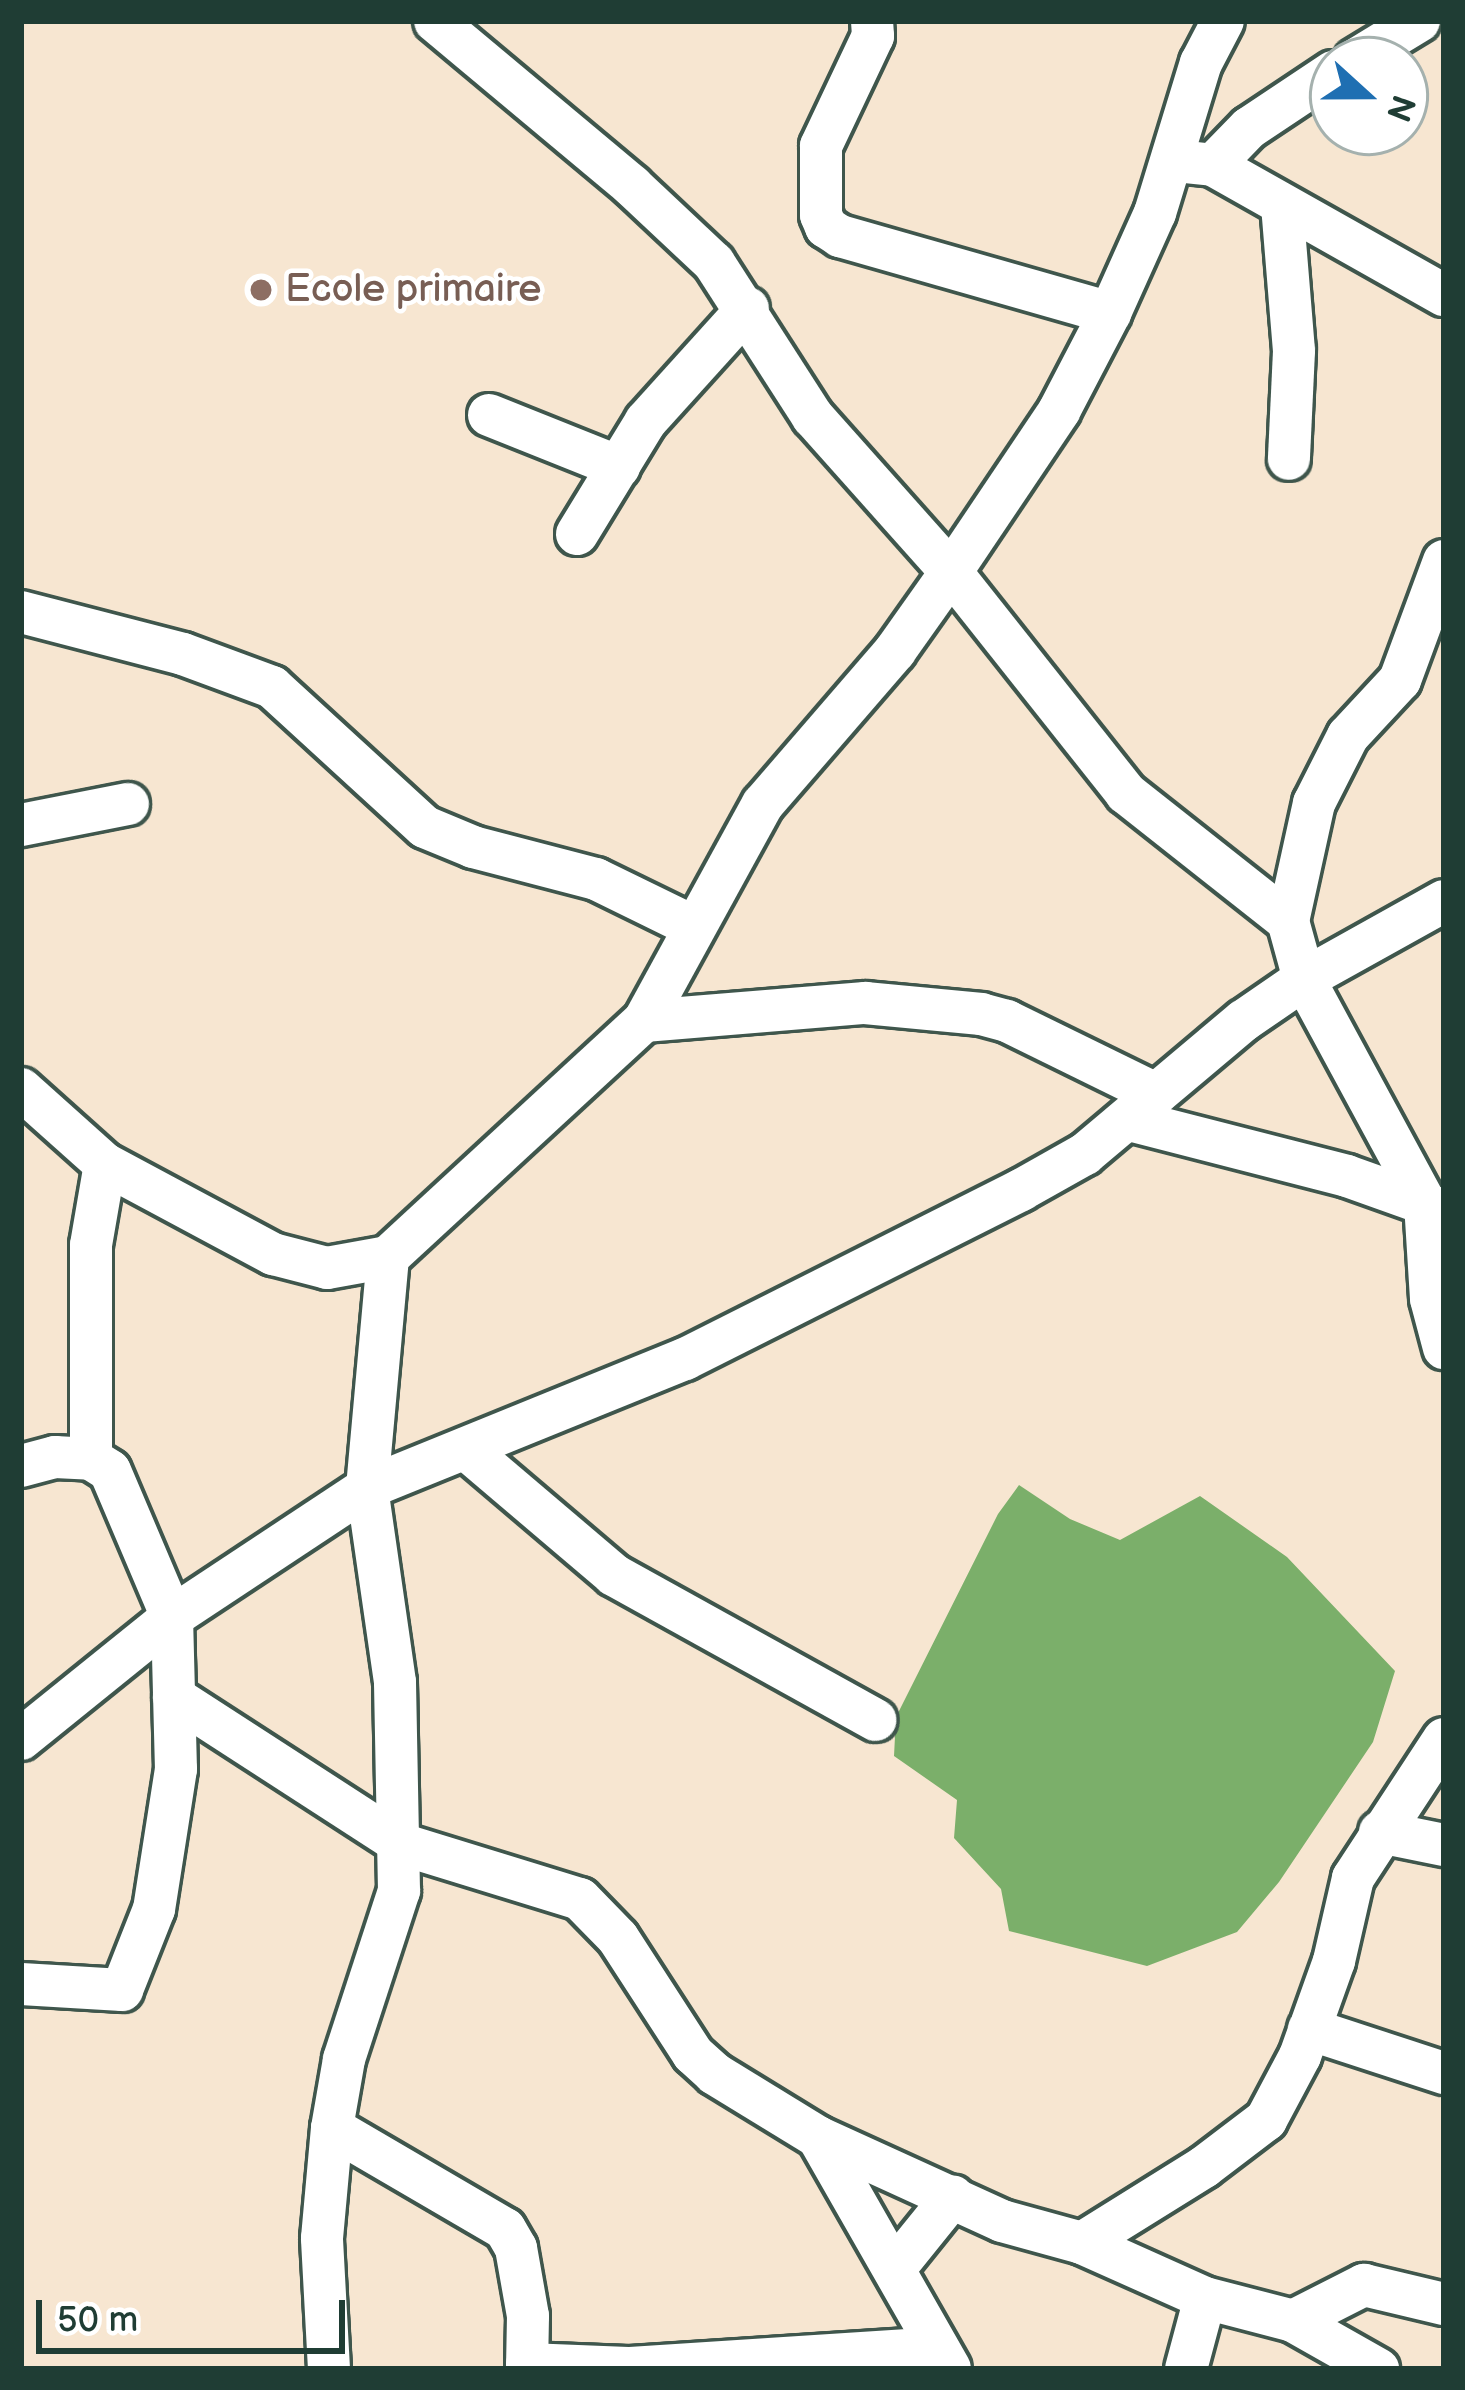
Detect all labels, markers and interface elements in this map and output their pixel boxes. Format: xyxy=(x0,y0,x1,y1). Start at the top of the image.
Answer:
north arrow xyxy=(1309,36,1429,156)
text: N xyxy=(1377,89,1423,127)
place label: Ecole primaire xyxy=(285,267,541,313)
marker: Ecole primaire xyxy=(248,277,274,303)
scale bar xyxy=(42,2276,351,2350)
text: 50 m xyxy=(57,2299,138,2342)

